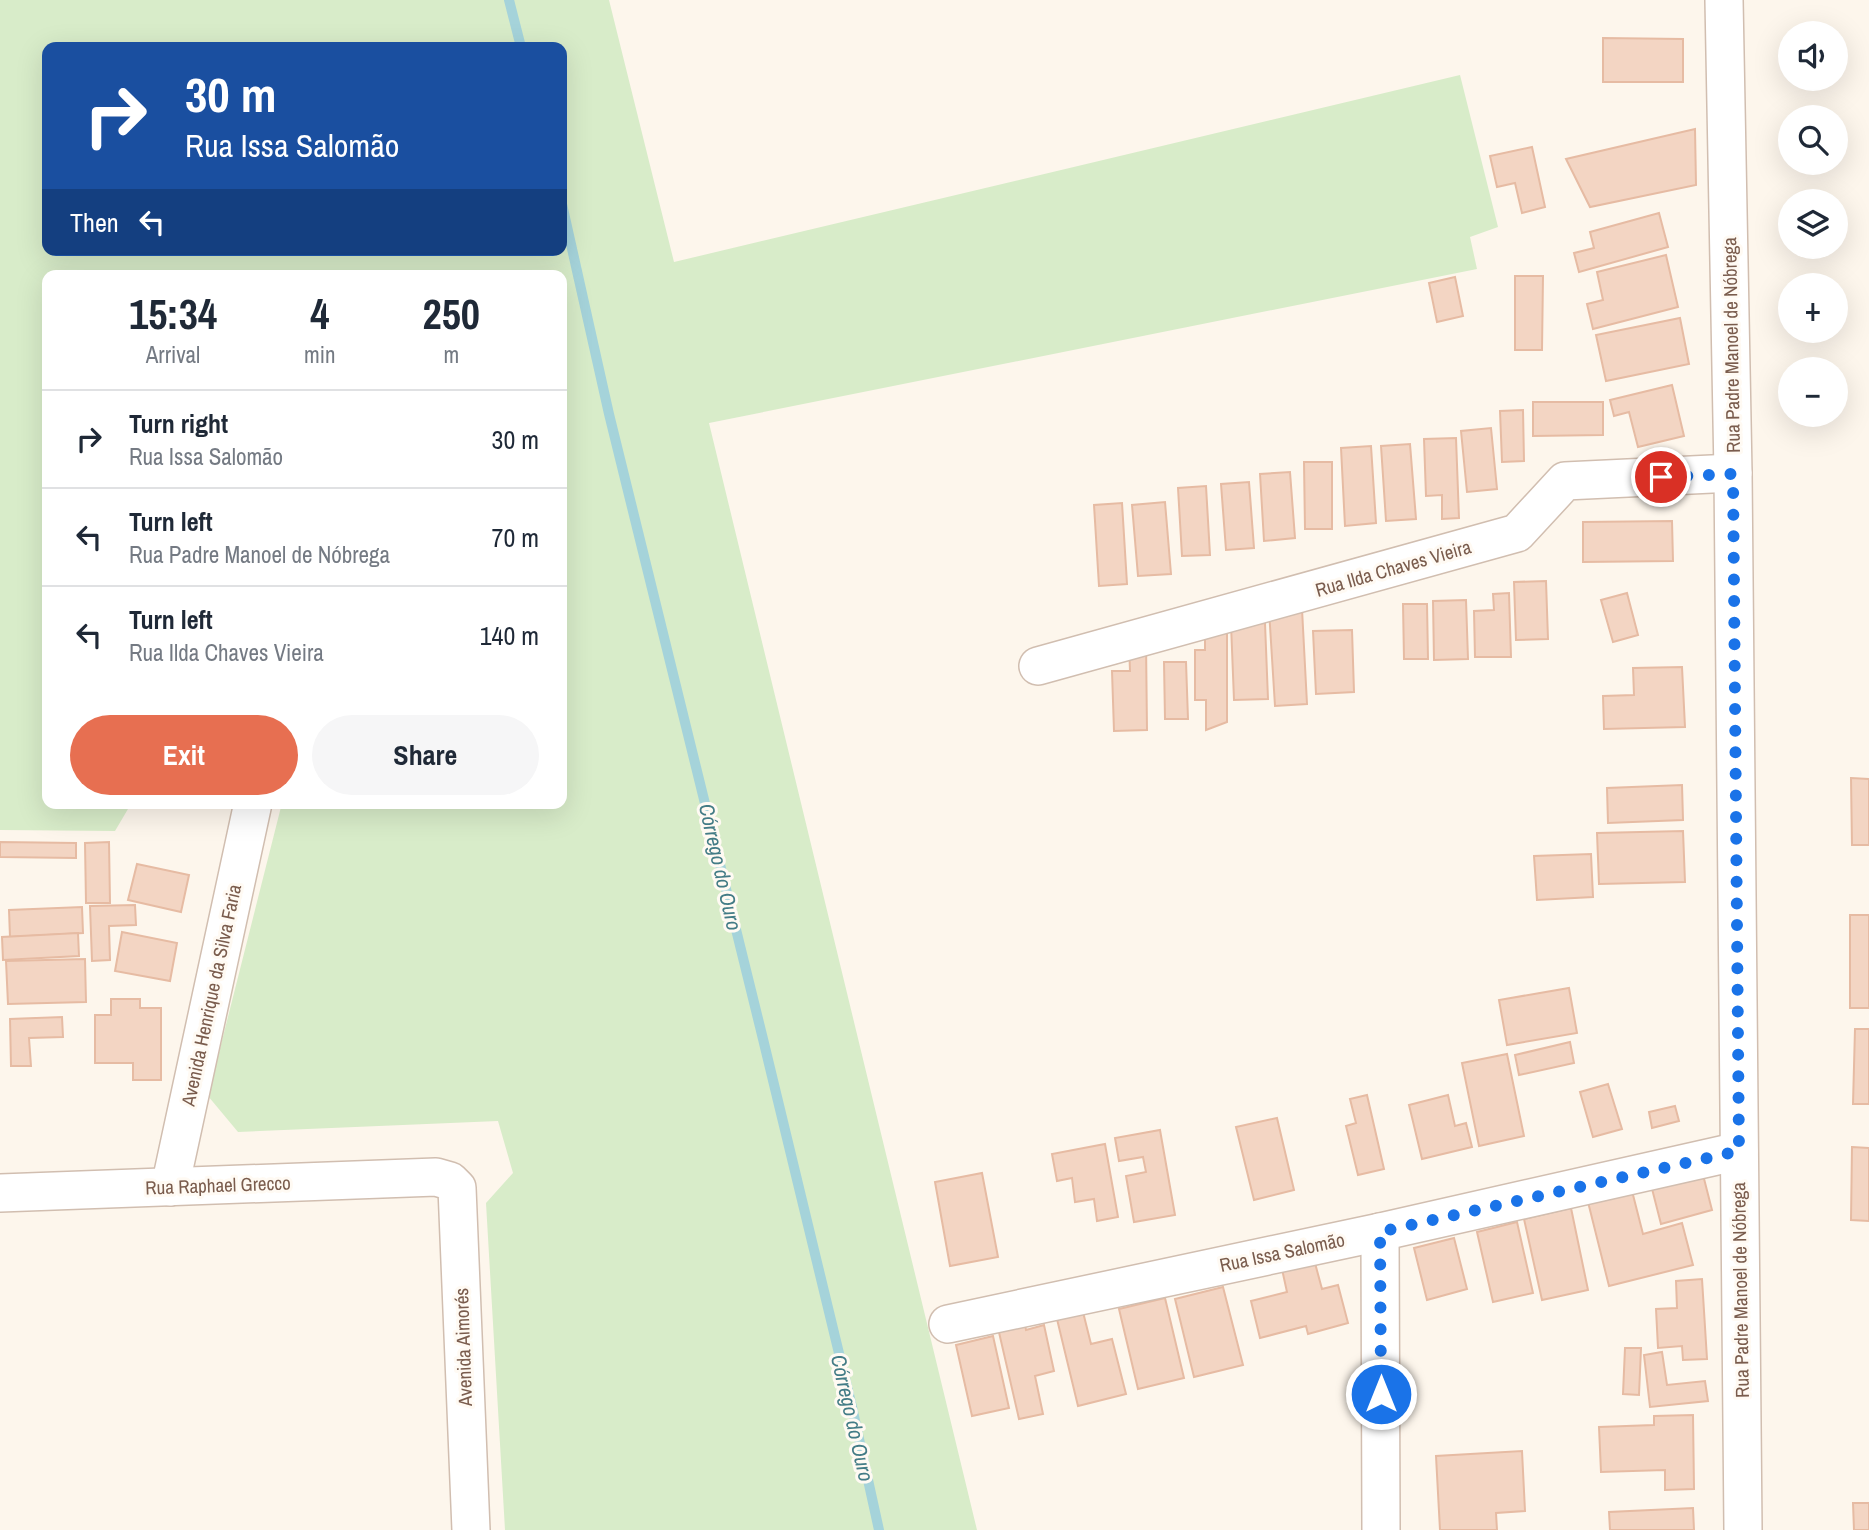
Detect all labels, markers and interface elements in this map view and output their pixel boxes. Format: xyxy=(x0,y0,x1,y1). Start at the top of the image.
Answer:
map controls xyxy=(1778,21,1848,427)
button: sound xyxy=(1778,21,1848,91)
text: 30 m xyxy=(185,61,277,127)
icon: right xyxy=(70,70,161,161)
button: search xyxy=(1778,105,1848,175)
text: Rua Issa Salomão xyxy=(185,124,399,167)
button: layers xyxy=(1778,189,1848,259)
icon: left xyxy=(133,203,171,241)
text: Then xyxy=(70,205,119,240)
street label: Rua Padre Manoel de Nóbrega xyxy=(1716,237,1746,453)
button: + xyxy=(1778,273,1848,343)
text: 15:34 xyxy=(129,286,217,342)
text: 4 xyxy=(310,286,329,342)
text: 250 xyxy=(423,286,480,342)
text: Arrival xyxy=(146,339,200,370)
text: min xyxy=(304,339,336,370)
text: m xyxy=(443,339,459,370)
button: − xyxy=(1778,357,1848,427)
text: Turn right xyxy=(129,406,228,441)
icon: right xyxy=(70,420,108,458)
text: 30 m xyxy=(492,422,539,457)
text: Rua Issa Salomão xyxy=(129,441,283,472)
pin xyxy=(1631,447,1691,507)
icon: arrive xyxy=(1642,458,1680,496)
text: Turn left xyxy=(129,504,213,539)
icon: left xyxy=(70,518,108,556)
text: 70 m xyxy=(492,520,539,555)
street label: Rua Ilda Chaves Vieira xyxy=(1312,533,1474,603)
text: Rua Padre Manoel de Nóbrega xyxy=(129,539,390,570)
text: Turn left xyxy=(129,602,213,637)
icon: left xyxy=(70,616,108,654)
text: 140 m xyxy=(480,618,539,653)
text: Rua Ilda Chaves Vieira xyxy=(129,637,324,668)
button: Exit xyxy=(70,715,298,795)
button: Share xyxy=(312,715,539,795)
water label: Córrego do Ouro xyxy=(692,801,749,933)
street label: Avenida Henrique da Silva Faria xyxy=(175,881,247,1109)
street label: Rua Raphael Grecco xyxy=(145,1169,291,1201)
street label: Rua Padre Manoel de Nóbrega xyxy=(1725,1182,1755,1398)
street label: Rua Issa Salomão xyxy=(1217,1226,1347,1278)
street label: Avenida Aimorés xyxy=(448,1287,478,1408)
water label: Córrego do Ouro xyxy=(824,1352,881,1484)
position arrow xyxy=(1344,1357,1418,1431)

